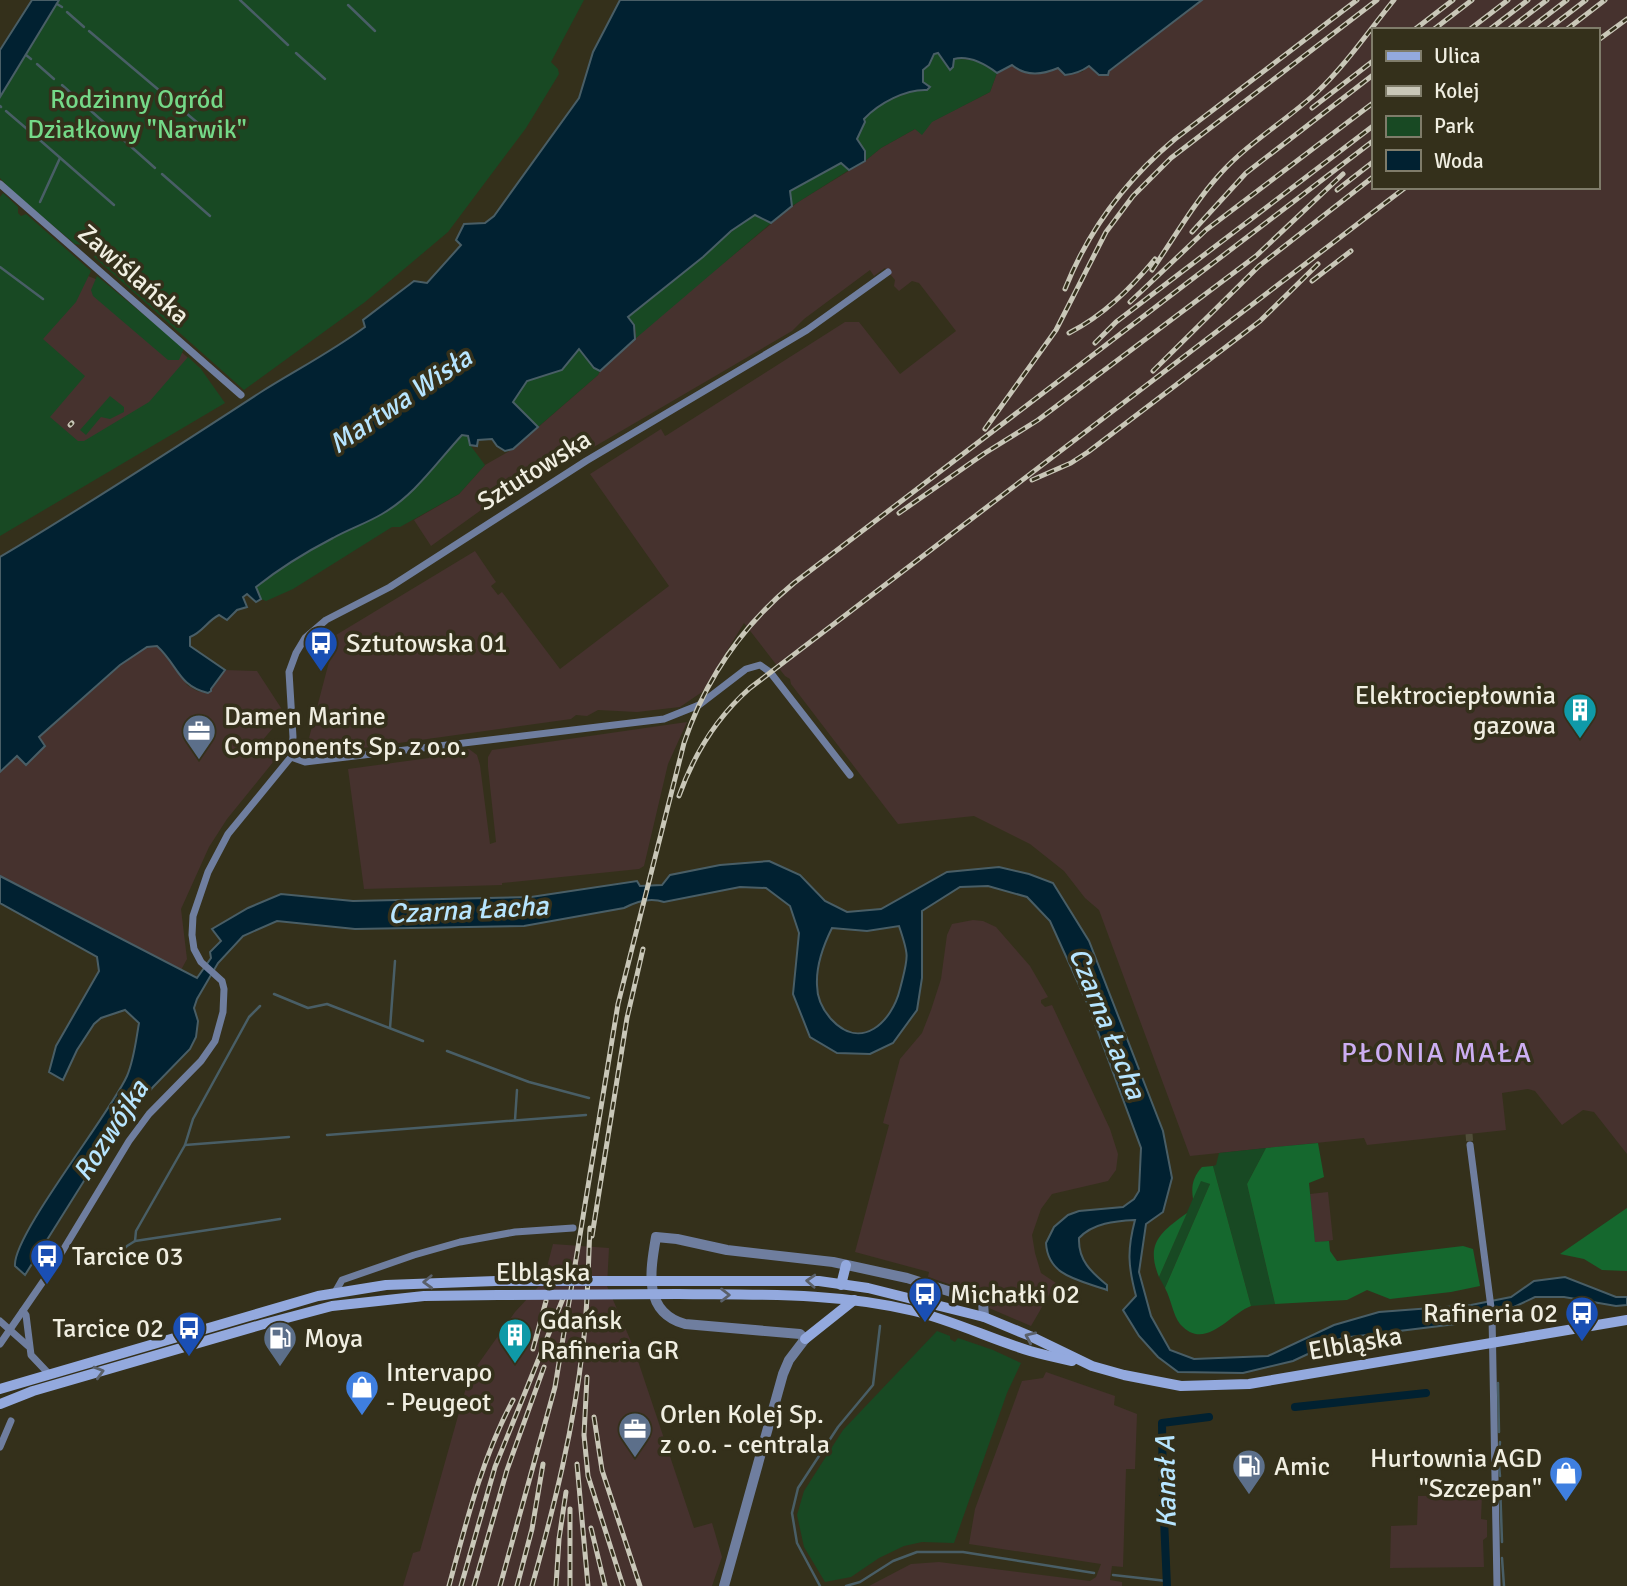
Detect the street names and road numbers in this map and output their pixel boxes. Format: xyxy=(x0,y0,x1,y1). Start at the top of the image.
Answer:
street label: Zawiślańska xyxy=(71,218,196,332)
street label: Sztutowska xyxy=(472,423,597,518)
street label: Elbląska xyxy=(496,1257,590,1289)
street label: Elbląska xyxy=(1306,1320,1405,1368)

